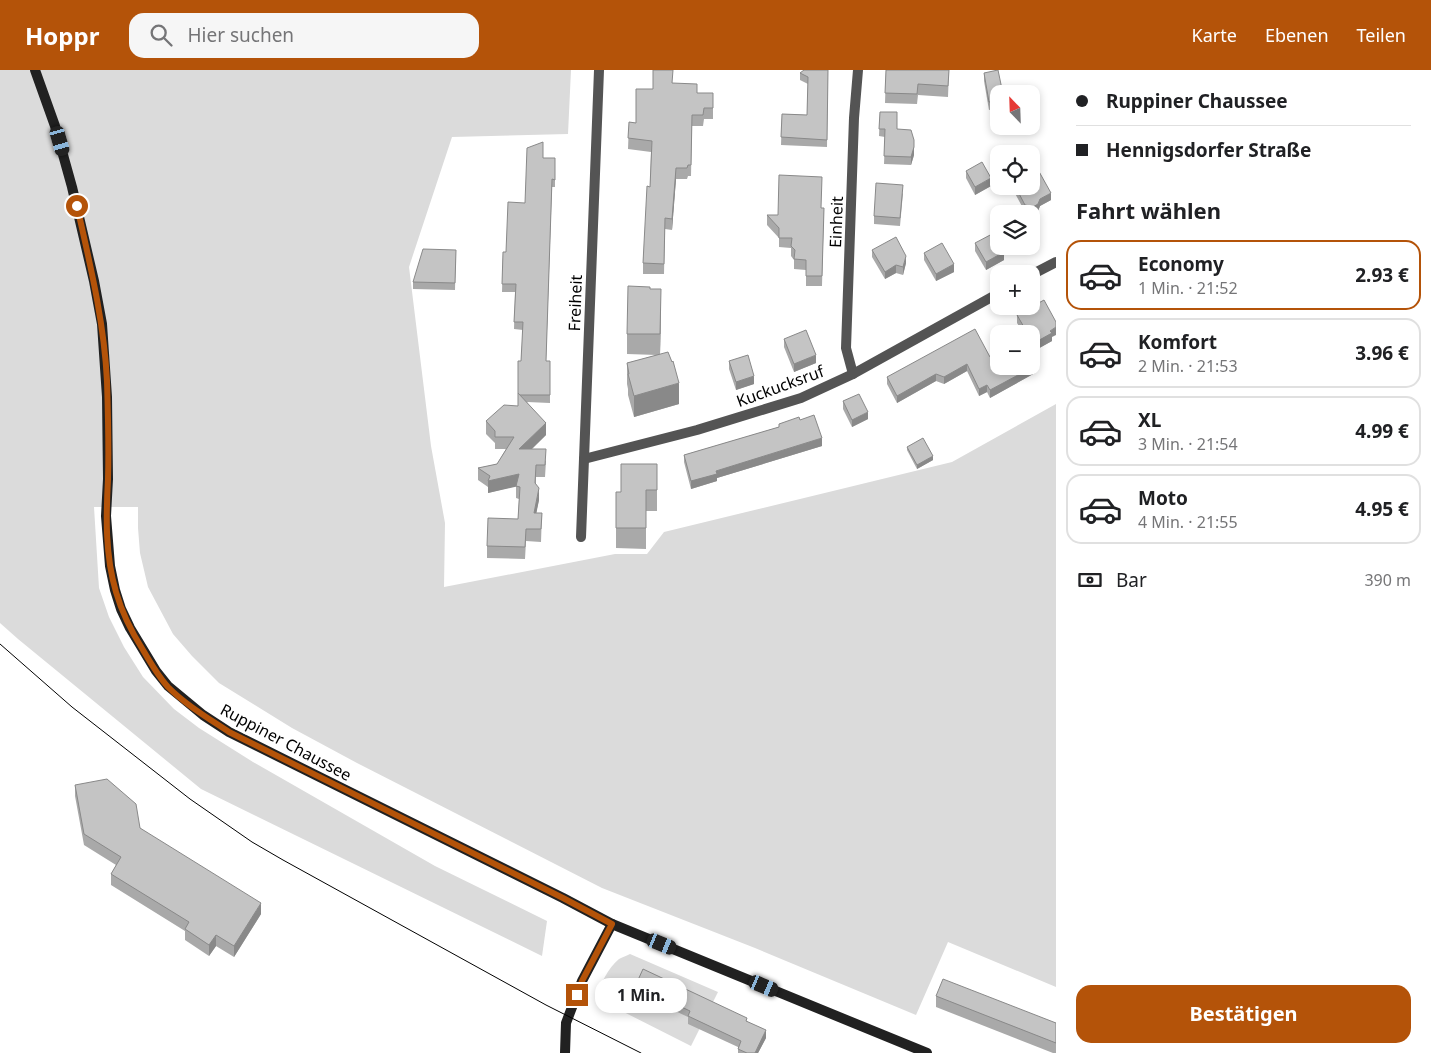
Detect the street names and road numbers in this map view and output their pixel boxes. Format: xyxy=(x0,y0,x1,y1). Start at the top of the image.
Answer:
street label: Einheit xyxy=(824,196,848,248)
street label: Freiheit xyxy=(563,274,587,332)
street label: Kuckucksruf xyxy=(733,359,828,412)
street label: Ruppiner Chaussee xyxy=(217,698,355,786)

